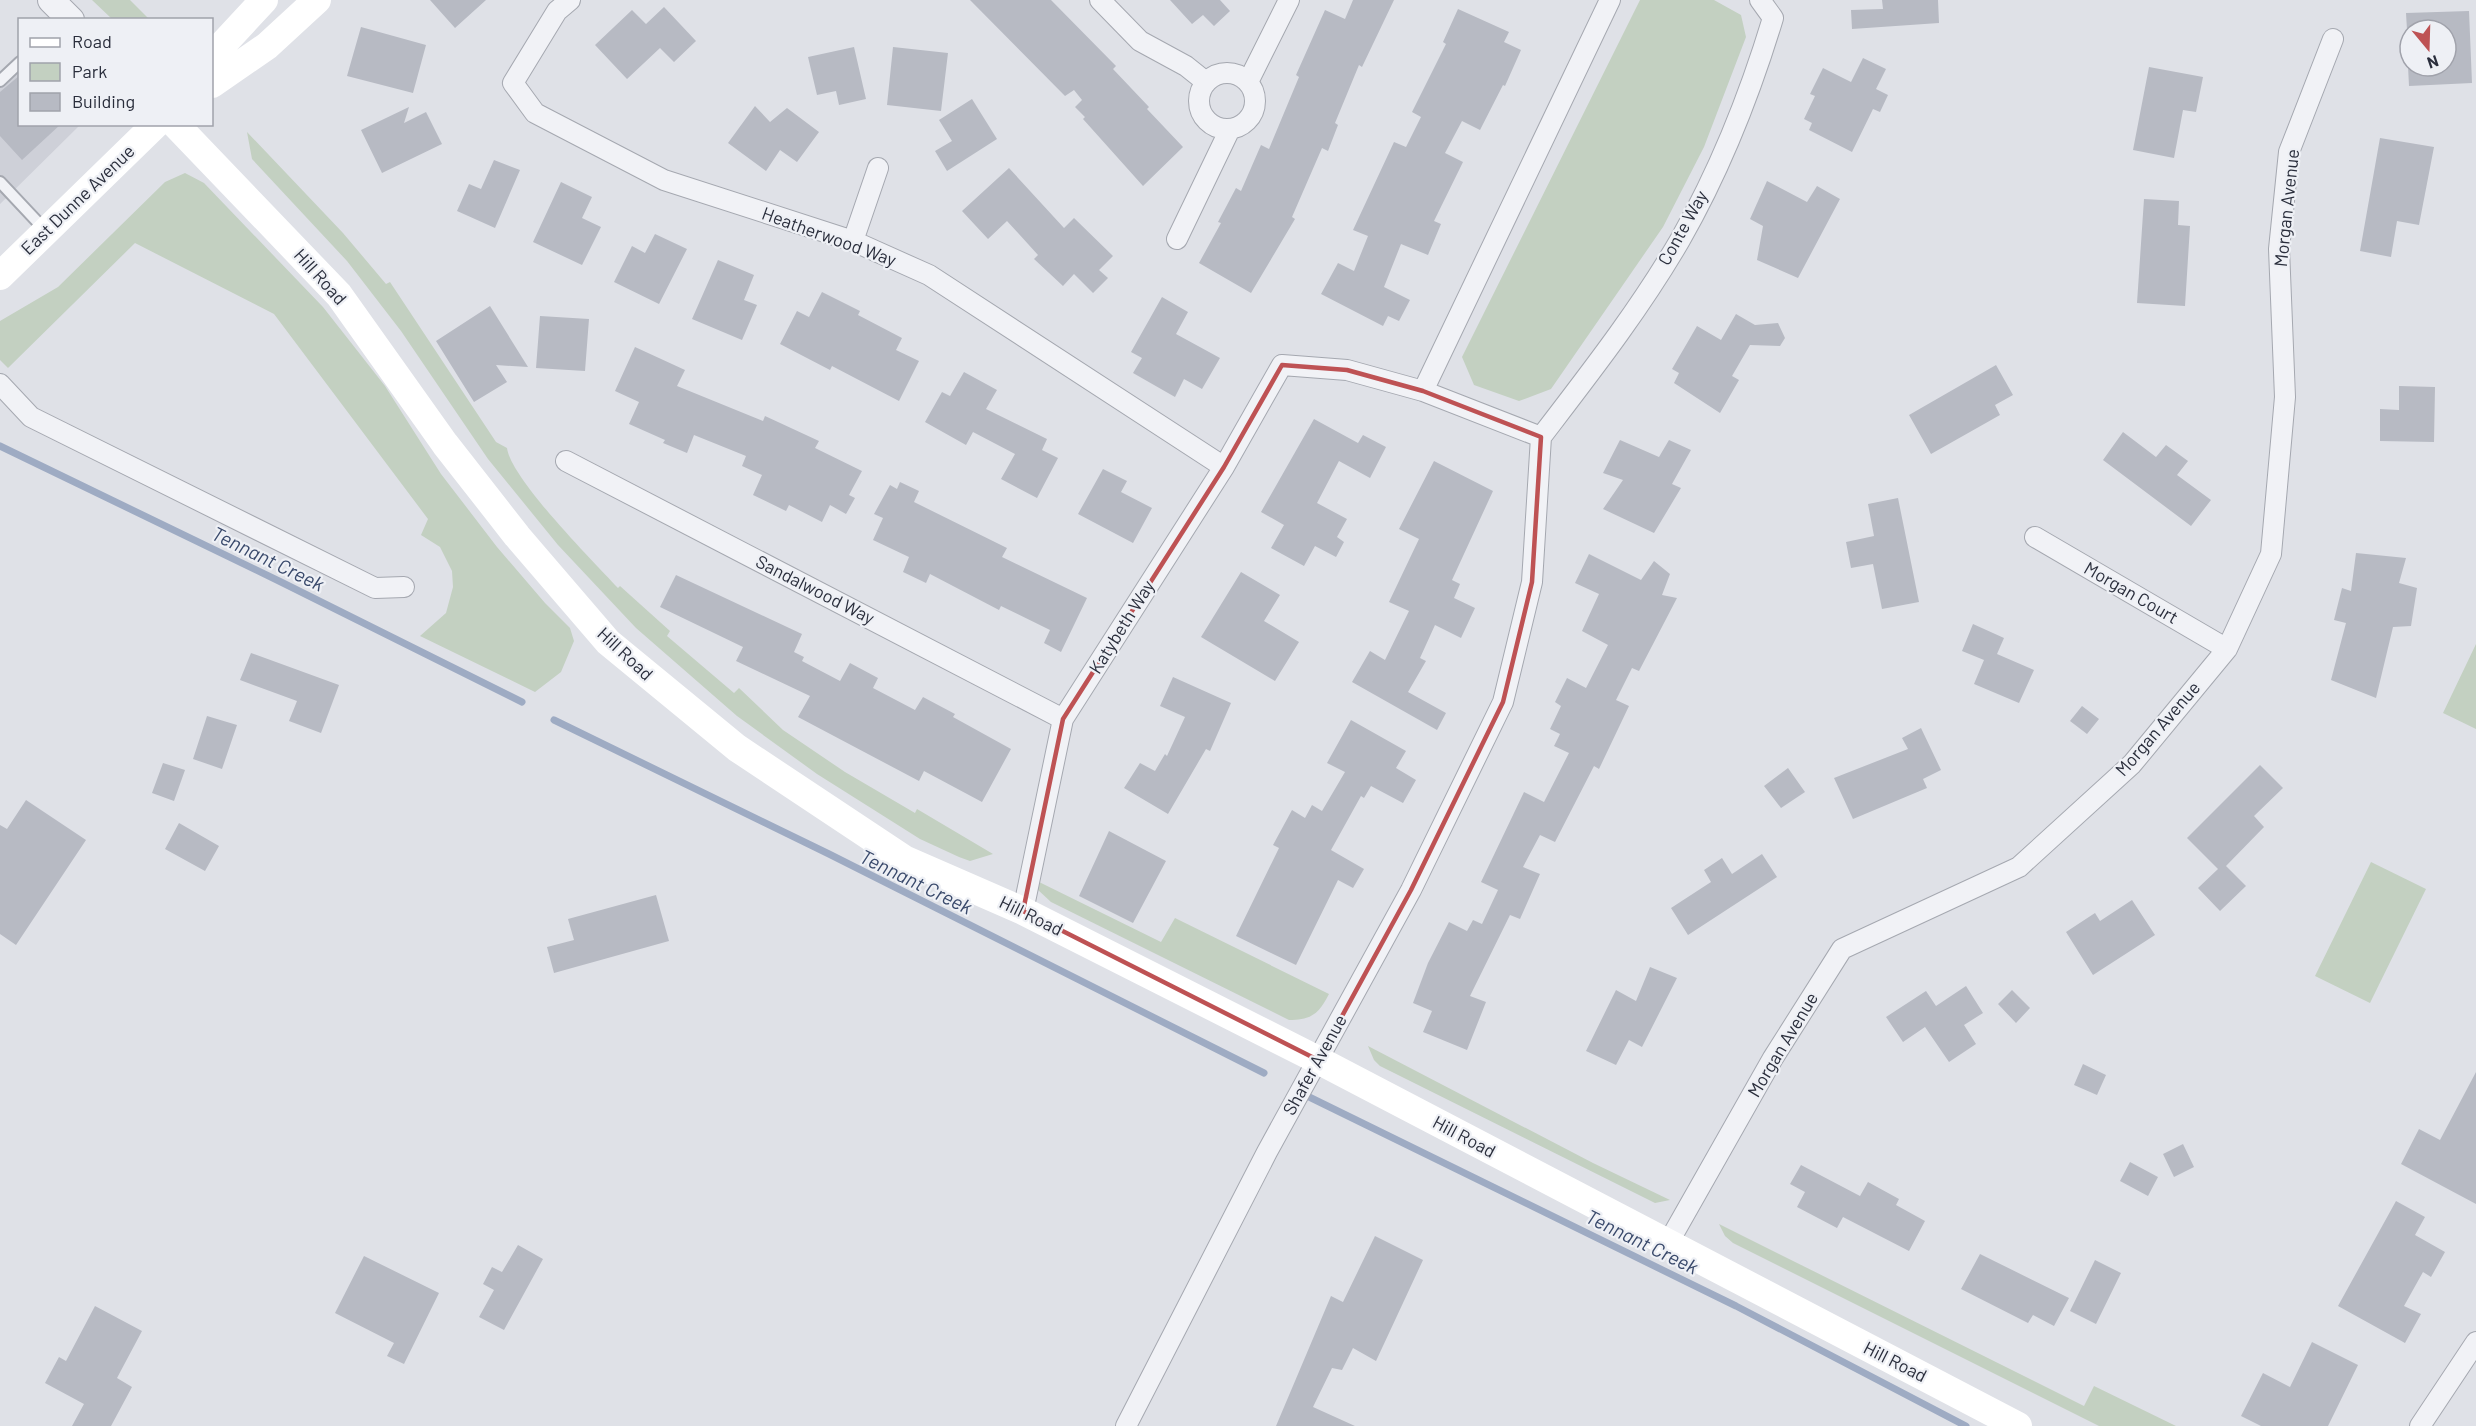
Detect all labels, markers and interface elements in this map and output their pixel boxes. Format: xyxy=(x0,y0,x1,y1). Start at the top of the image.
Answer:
legend xyxy=(18,18,213,126)
north arrow xyxy=(2398,18,2458,78)
text: Road xyxy=(72,30,112,52)
text: N xyxy=(2425,52,2441,73)
text: Park xyxy=(72,60,107,82)
text: Building xyxy=(72,90,135,112)
street label: East Dunne Avenue xyxy=(16,140,139,259)
street label: Morgan Avenue xyxy=(2269,148,2303,268)
street label: Conte Way xyxy=(1653,186,1712,269)
street label: Heatherwood Way xyxy=(759,202,899,271)
street label: Hill Road xyxy=(290,244,352,309)
water label: Tennant Creek xyxy=(208,521,329,596)
street label: Sandalwood Way xyxy=(752,550,879,629)
street label: Morgan Court xyxy=(2081,556,2182,628)
street label: Katybeth Way xyxy=(1084,576,1159,677)
street label: Hill Road xyxy=(593,622,658,685)
street label: Morgan Avenue xyxy=(2110,676,2204,780)
water label: Tennant Creek xyxy=(856,844,977,919)
street label: Hill Road xyxy=(996,890,1067,940)
street label: Morgan Avenue xyxy=(1742,988,1822,1101)
street label: Shafer Avenue xyxy=(1277,1010,1351,1119)
street label: Hill Road xyxy=(1429,1110,1500,1162)
water label: Tennant Creek xyxy=(1582,1204,1703,1279)
street label: Hill Road xyxy=(1860,1336,1931,1386)

